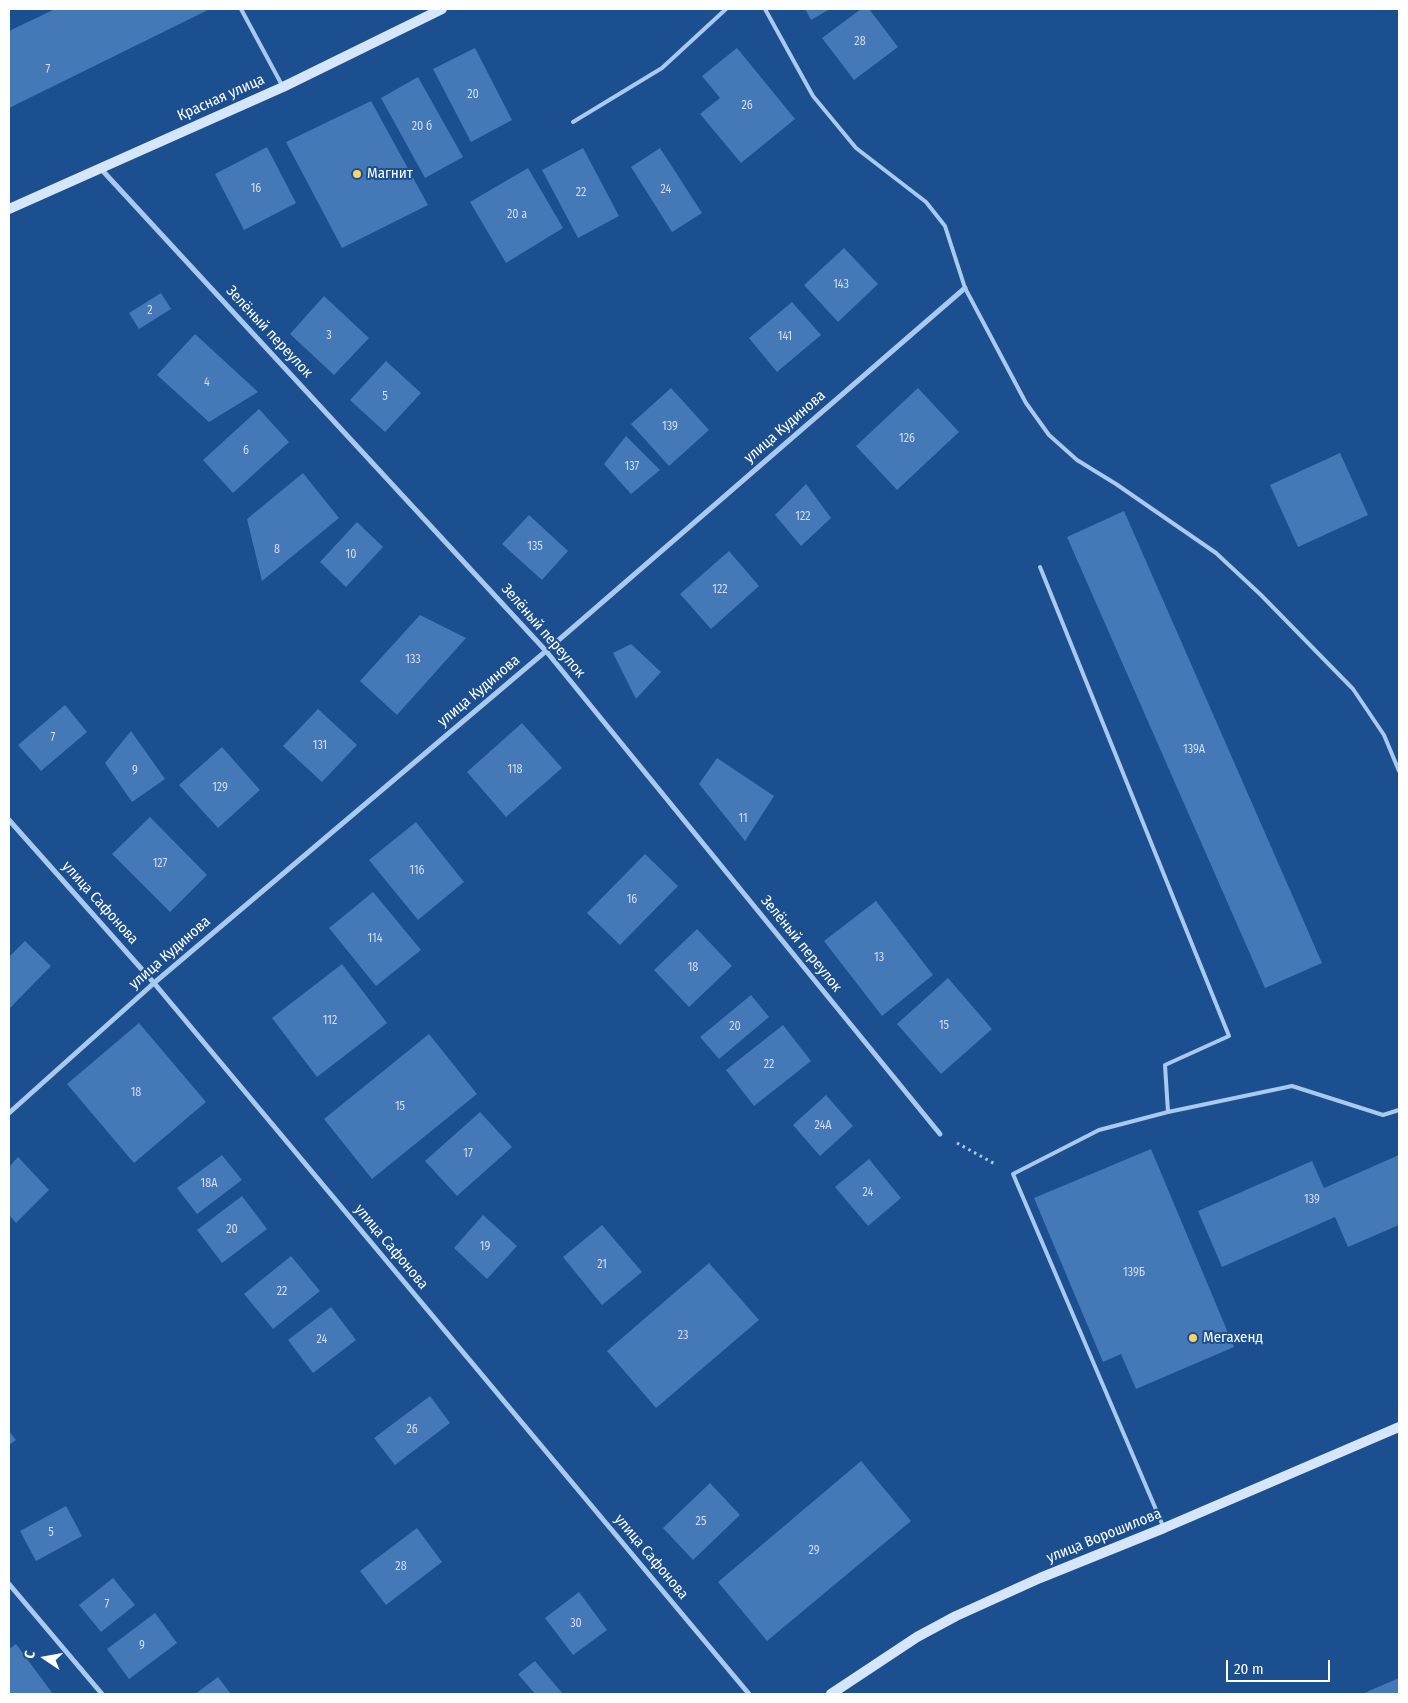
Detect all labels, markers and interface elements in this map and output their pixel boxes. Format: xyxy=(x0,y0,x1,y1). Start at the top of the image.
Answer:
house number: 28 xyxy=(854,35,866,49)
house number: 7 xyxy=(46,63,50,77)
street label: Красная улица xyxy=(175,71,267,125)
house number: 20 xyxy=(467,88,479,102)
house number: 26 xyxy=(741,99,753,113)
house number: 20 б xyxy=(412,120,432,134)
place label: Магнит xyxy=(367,165,413,183)
marker: Магнит xyxy=(351,168,363,180)
house number: 16 xyxy=(251,182,261,196)
house number: 24 xyxy=(661,183,671,197)
house number: 22 xyxy=(576,186,586,200)
house number: 20 а xyxy=(507,208,527,222)
house number: 143 xyxy=(833,278,849,292)
street label: Зелёный переулок xyxy=(222,282,316,382)
house number: 2 xyxy=(147,304,153,318)
house number: 3 xyxy=(326,329,332,343)
house number: 141 xyxy=(778,330,792,344)
house number: 4 xyxy=(204,376,210,390)
street label: улица Кудинова xyxy=(741,387,829,467)
house number: 5 xyxy=(382,390,388,404)
house number: 139 xyxy=(662,420,678,434)
house number: 126 xyxy=(899,432,915,446)
house number: 6 xyxy=(243,444,249,458)
house number: 137 xyxy=(625,460,639,474)
house number: 122 xyxy=(795,510,811,524)
house number: 135 xyxy=(527,540,543,554)
house number: 8 xyxy=(274,543,280,557)
house number: 10 xyxy=(346,548,356,562)
street label: Зелёный переулок xyxy=(497,580,589,682)
house number: 122 xyxy=(712,583,728,597)
street label: улица Кудинова xyxy=(434,651,524,731)
house number: 133 xyxy=(405,653,421,667)
house number: 7 xyxy=(51,731,55,745)
house number: 131 xyxy=(313,739,327,753)
house number: 139А xyxy=(1183,743,1205,757)
house number: 118 xyxy=(507,763,523,777)
house number: 9 xyxy=(132,764,138,778)
house number: 129 xyxy=(212,781,228,795)
house number: 11 xyxy=(738,812,748,826)
house number: 127 xyxy=(153,857,167,871)
street label: улица Сафонова xyxy=(58,858,142,948)
house number: 116 xyxy=(409,864,425,878)
street label: Зелёный переулок xyxy=(757,892,845,996)
house number: 16 xyxy=(627,893,637,907)
street label: улица Кудинова xyxy=(126,913,214,993)
house number: 114 xyxy=(368,932,382,946)
house number: 13 xyxy=(874,951,884,965)
house number: 18 xyxy=(688,961,698,975)
house number: 112 xyxy=(323,1014,337,1028)
house number: 15 xyxy=(939,1019,949,1033)
house number: 20 xyxy=(729,1020,741,1034)
house number: 22 xyxy=(764,1058,774,1072)
house number: 18 xyxy=(131,1086,141,1100)
house number: 15 xyxy=(395,1100,405,1114)
house number: 24А xyxy=(814,1119,832,1133)
house number: 17 xyxy=(463,1147,473,1161)
house number: 18А xyxy=(201,1177,217,1191)
house number: 24 xyxy=(863,1186,873,1200)
house number: 139 xyxy=(1304,1193,1320,1207)
street label: улица Сафонова xyxy=(350,1201,432,1293)
house number: 20 xyxy=(226,1223,238,1237)
house number: 19 xyxy=(480,1240,490,1254)
house number: 21 xyxy=(597,1258,607,1272)
house number: 139Б xyxy=(1123,1266,1145,1280)
house number: 22 xyxy=(277,1285,287,1299)
house number: 23 xyxy=(678,1329,688,1343)
place label: Мегахенд xyxy=(1203,1329,1263,1347)
marker: Мегахенд xyxy=(1187,1332,1199,1344)
house number: 24 xyxy=(317,1333,327,1347)
house number: 26 xyxy=(406,1423,418,1437)
street label: улица Ворошилова xyxy=(1044,1505,1164,1567)
street label: улица Сафонова xyxy=(610,1511,692,1603)
house number: 25 xyxy=(696,1515,706,1529)
house number: 5 xyxy=(48,1526,54,1540)
house number: 29 xyxy=(808,1544,820,1558)
house number: 28 xyxy=(395,1560,407,1574)
house number: 7 xyxy=(105,1598,109,1612)
house number: 30 xyxy=(570,1617,582,1631)
north arrow xyxy=(20,1633,70,1683)
house number: 9 xyxy=(139,1639,145,1653)
text: С xyxy=(21,1649,39,1660)
scale bar xyxy=(1228,1650,1332,1682)
text: 20 m xyxy=(1234,1660,1264,1678)

